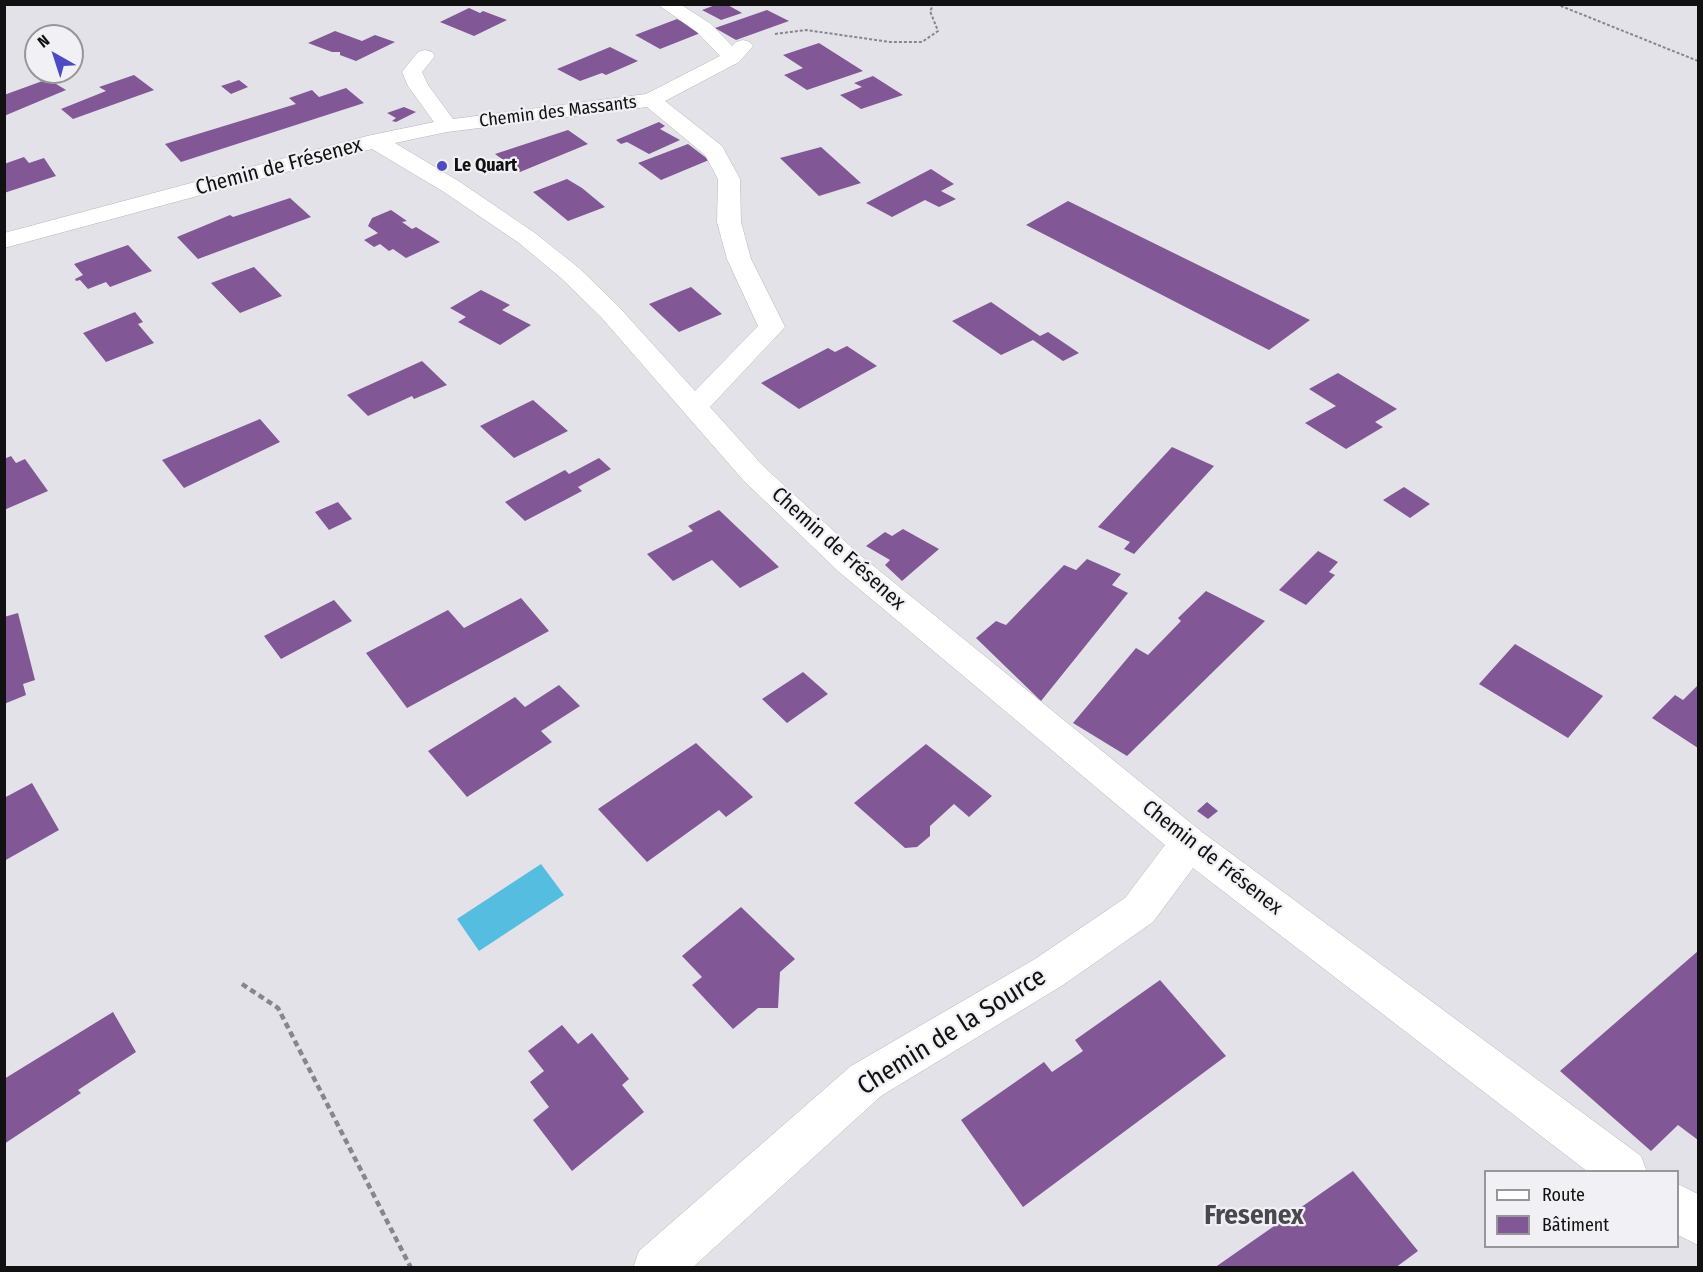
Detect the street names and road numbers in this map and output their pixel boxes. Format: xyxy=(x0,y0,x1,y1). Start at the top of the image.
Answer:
street label: Chemin des Massants xyxy=(478,92,638,132)
street label: Chemin de Frésenex xyxy=(193,133,365,201)
street label: Chemin de Frésenex xyxy=(766,482,910,616)
street label: Chemin de Frésenex xyxy=(1137,795,1287,921)
street label: Chemin de la Source xyxy=(852,961,1052,1103)

